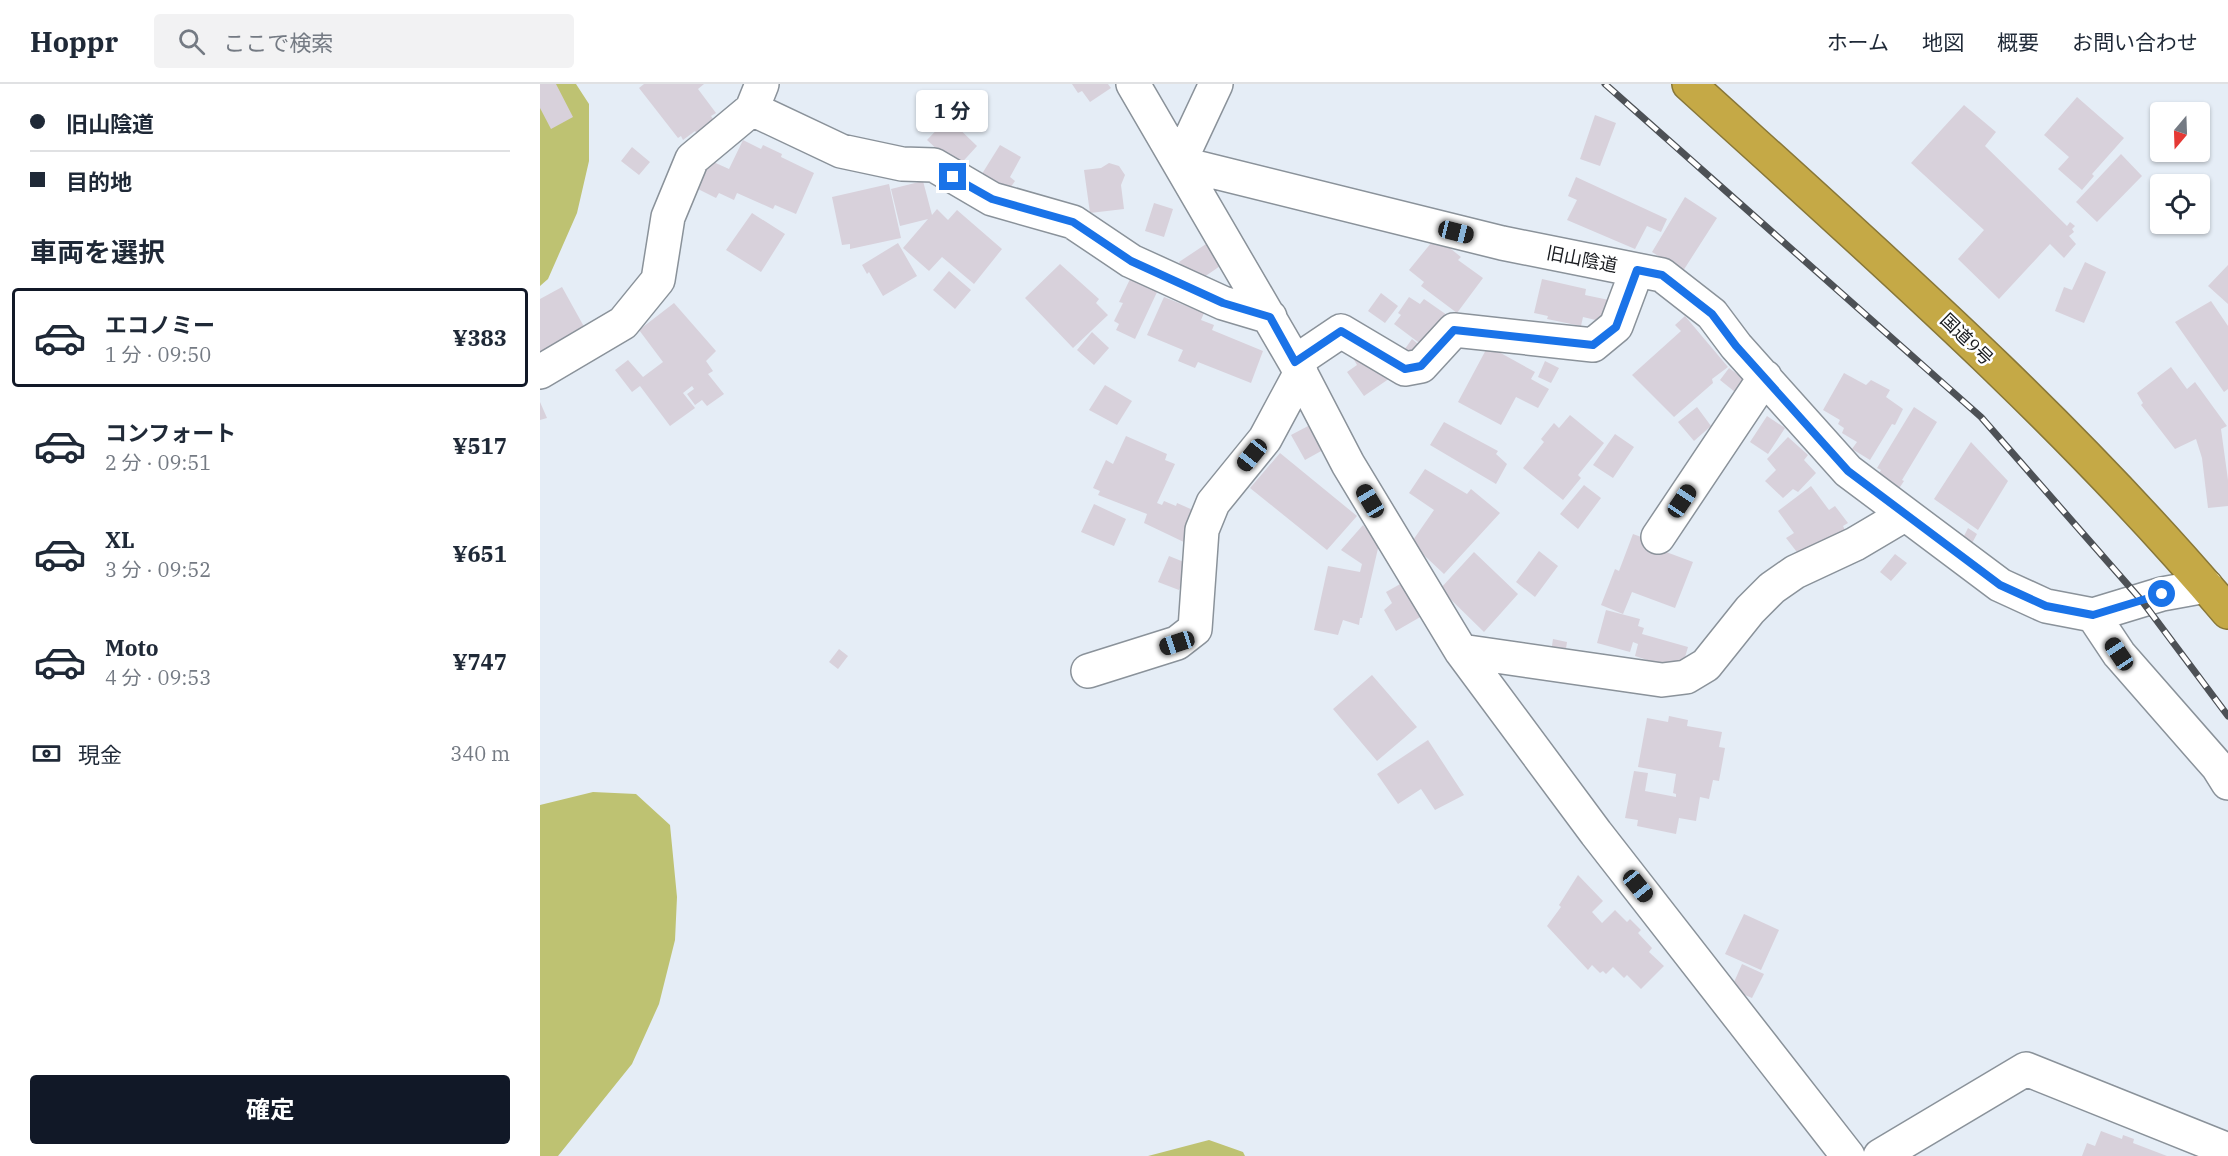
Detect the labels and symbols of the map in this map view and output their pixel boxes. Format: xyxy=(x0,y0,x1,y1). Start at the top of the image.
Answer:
callout: 1 分 xyxy=(917,90,989,132)
north arrow xyxy=(2150,102,2210,162)
route end xyxy=(939,163,966,190)
car xyxy=(1436,219,1476,245)
street label: 旧山陰道 xyxy=(1544,241,1620,277)
street label: 国道9号 xyxy=(1936,308,1998,370)
car xyxy=(1234,435,1270,475)
car xyxy=(1353,481,1387,521)
car xyxy=(1664,481,1700,521)
route start xyxy=(2148,580,2175,607)
car xyxy=(1157,629,1197,657)
car xyxy=(2101,634,2137,674)
car xyxy=(1620,866,1656,906)

